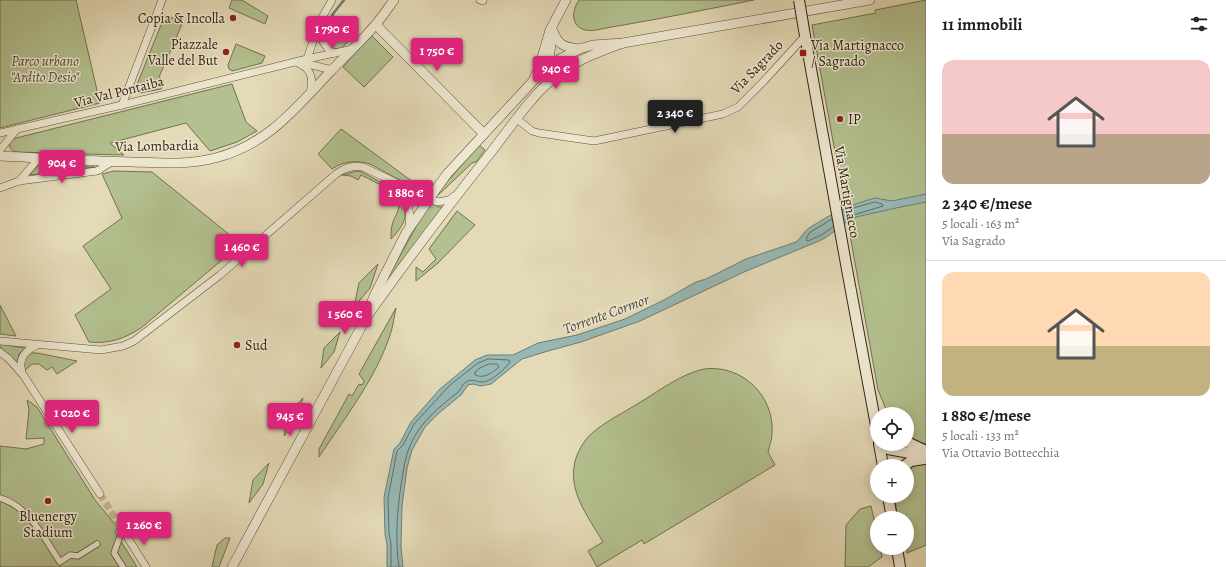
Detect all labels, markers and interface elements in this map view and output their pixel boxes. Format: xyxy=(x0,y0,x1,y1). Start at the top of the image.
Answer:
place label: Copia & Incolla xyxy=(138,9,225,28)
marker: Copia & Incolla xyxy=(228,13,238,23)
text: 11 immobili xyxy=(942,13,1022,36)
icon: filters xyxy=(1188,13,1210,35)
pin: 1 790 € xyxy=(295,16,369,50)
text: 1 790 € xyxy=(315,20,349,37)
place label: Piazzale Valle del But xyxy=(147,35,218,70)
street label: Via Sagrado xyxy=(726,36,788,99)
place label: Via Martignacco / Sagrado xyxy=(810,36,904,71)
pin: 1 750 € xyxy=(400,38,474,72)
text: 1 750 € xyxy=(420,42,454,59)
marker: Piazzale Valle del But xyxy=(221,47,231,57)
marker: Via Martignacco / Sagrado xyxy=(798,48,808,58)
park label: Parco urbano "Ardito Desio" xyxy=(11,52,80,87)
pin: 940 € xyxy=(528,56,584,90)
text: 940 € xyxy=(542,60,570,77)
street label: Via Val Pontaiba xyxy=(71,72,166,113)
icon: home xyxy=(1040,86,1112,158)
pin: 2 340 € xyxy=(638,100,712,134)
text: 2 340 € xyxy=(657,104,693,121)
place label: IP xyxy=(848,110,861,129)
marker: IP xyxy=(835,114,845,124)
street label: Via Lombardia xyxy=(114,136,200,156)
street label: Via Martignacco xyxy=(829,144,864,239)
pin: 904 € xyxy=(34,150,90,184)
text: 904 € xyxy=(48,154,76,171)
pin: 1 880 € xyxy=(369,180,443,214)
text: 1 880 € xyxy=(388,184,424,201)
text: 2 340 €/mese xyxy=(942,192,1032,215)
text: 5 locali · 163 m² xyxy=(942,215,1019,232)
text: Via Sagrado xyxy=(942,232,1005,249)
pin: 1 460 € xyxy=(205,234,279,268)
text: 1 460 € xyxy=(224,238,260,255)
water label: Torrente Cormor xyxy=(560,289,653,339)
icon: home xyxy=(1040,298,1112,370)
pin: 1 560 € xyxy=(308,301,382,335)
text: 1 560 € xyxy=(328,305,362,322)
place label: Sud xyxy=(245,336,268,355)
marker: Sud xyxy=(232,340,242,350)
pin: 1 020 € xyxy=(35,400,109,434)
pin: 945 € xyxy=(262,403,318,437)
text: 1 020 € xyxy=(54,404,90,421)
text: 1 880 €/mese xyxy=(942,404,1031,427)
text: 945 € xyxy=(276,407,304,424)
map controls xyxy=(870,407,914,555)
button: locate xyxy=(870,407,914,451)
text: 5 locali · 133 m² xyxy=(942,427,1019,444)
text: Via Ottavio Bottecchia xyxy=(942,444,1060,461)
button: + xyxy=(870,459,914,503)
marker: Bluenergy Stadium xyxy=(43,496,53,506)
place label: Bluenergy Stadium xyxy=(19,507,78,542)
button: − xyxy=(870,511,914,555)
pin: 1 260 € xyxy=(107,512,181,546)
text: 1 260 € xyxy=(126,516,162,533)

